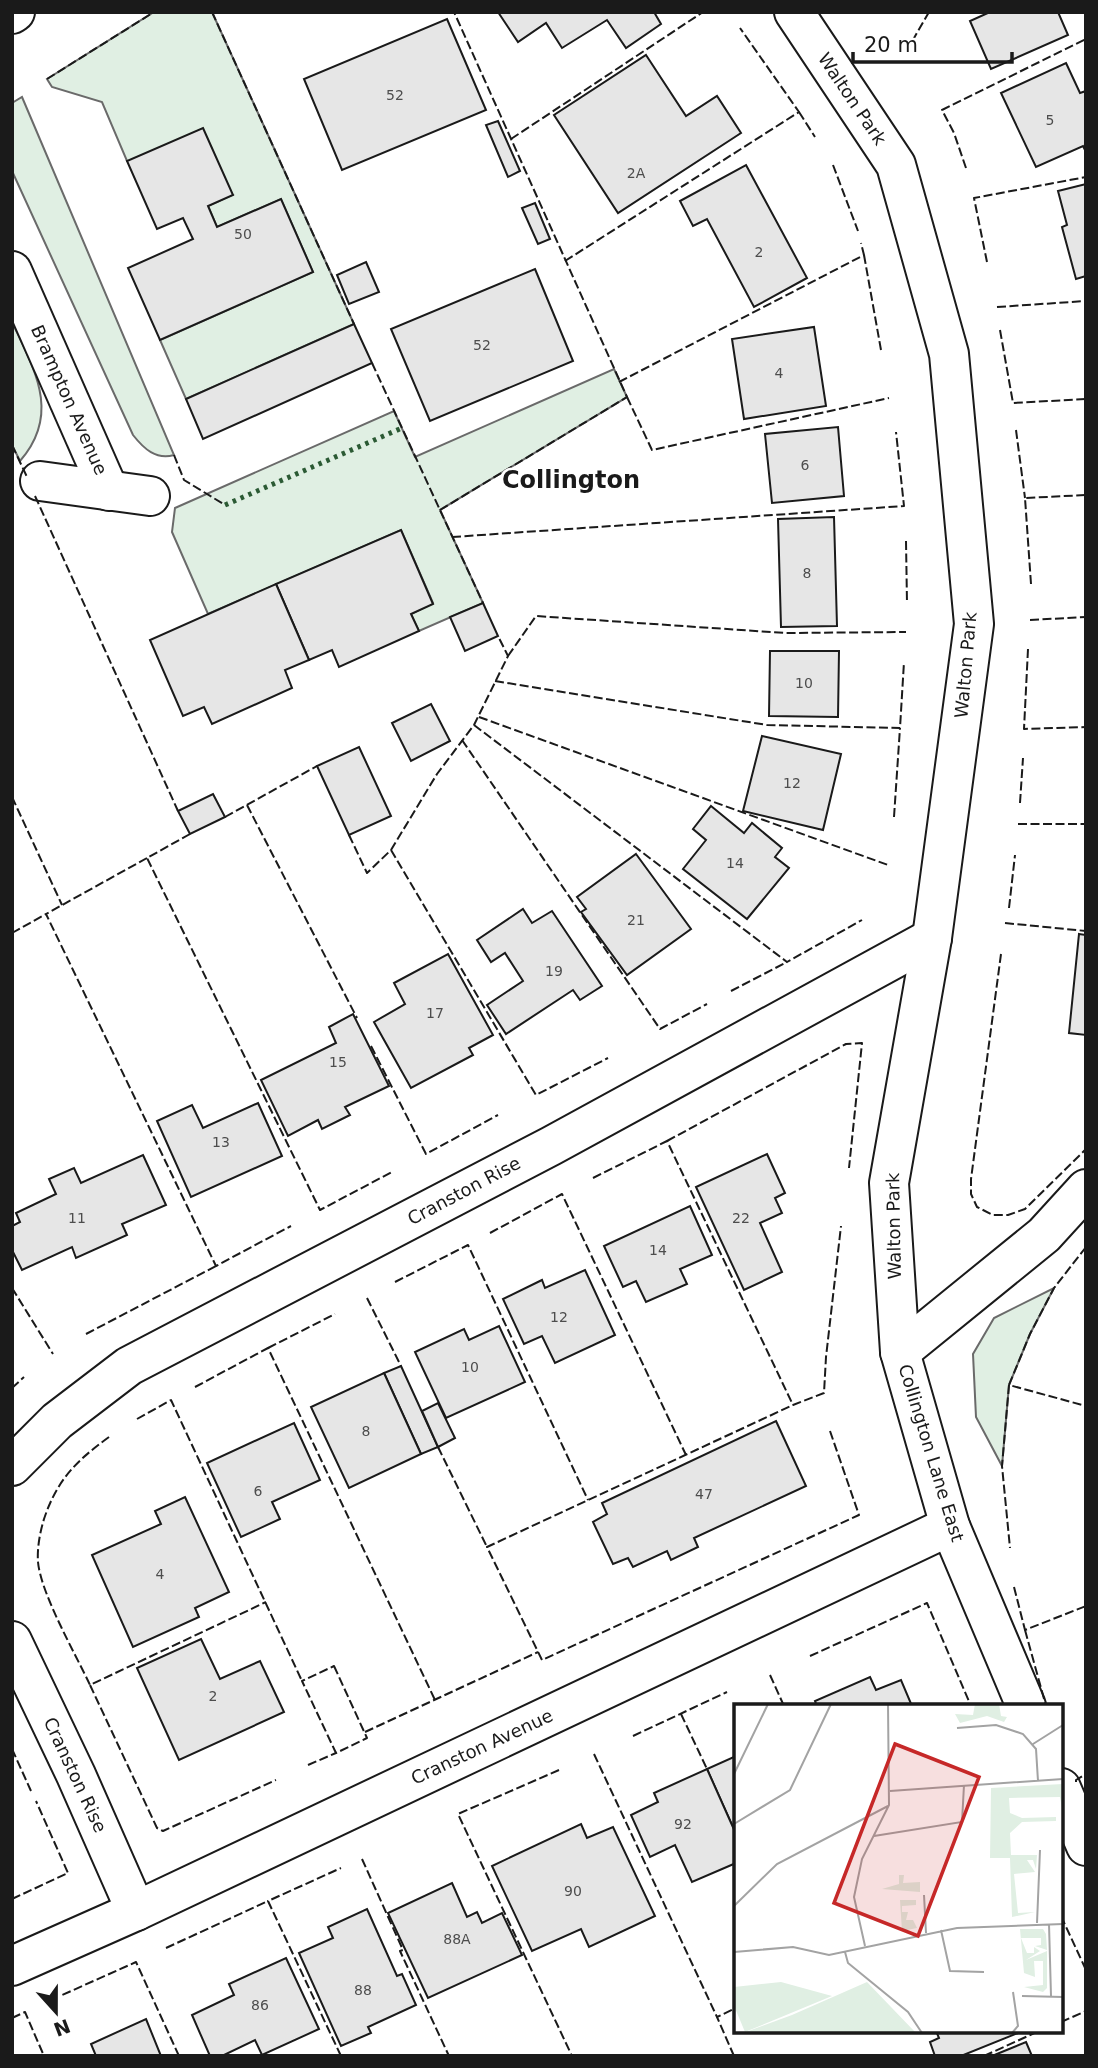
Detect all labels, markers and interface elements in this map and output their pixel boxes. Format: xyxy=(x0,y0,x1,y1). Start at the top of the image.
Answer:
scale bar xyxy=(853,21,1012,65)
text: 20 m xyxy=(864,33,918,57)
street label: Walton Park xyxy=(814,49,891,149)
house number: 52 xyxy=(386,87,404,103)
house number: 5 xyxy=(1046,112,1054,128)
house number: 2A xyxy=(627,165,646,181)
house number: 50 xyxy=(234,226,252,242)
house number: 2 xyxy=(755,244,763,260)
street label: Brampton Avenue xyxy=(27,322,112,478)
house number: 52 xyxy=(473,337,491,353)
house number: 4 xyxy=(775,365,784,381)
house number: 6 xyxy=(801,457,810,473)
district label: Collington xyxy=(502,466,640,494)
house number: 8 xyxy=(803,565,811,581)
street label: Walton Park xyxy=(950,610,981,719)
house number: 10 xyxy=(795,675,813,691)
house number: 12 xyxy=(783,775,801,791)
house number: 14 xyxy=(726,855,744,871)
house number: 21 xyxy=(627,912,645,928)
house number: 19 xyxy=(545,963,563,979)
house number: 17 xyxy=(426,1005,444,1021)
house number: 15 xyxy=(329,1054,347,1070)
house number: 13 xyxy=(212,1134,230,1150)
street label: Cranston Rise xyxy=(404,1152,524,1229)
street label: Walton Park xyxy=(882,1172,905,1280)
house number: 11 xyxy=(68,1210,86,1226)
house number: 22 xyxy=(732,1210,750,1226)
house number: 14 xyxy=(649,1242,667,1258)
house number: 12 xyxy=(550,1309,568,1325)
house number: 10 xyxy=(461,1359,479,1375)
street label: Collington Lane East xyxy=(894,1361,969,1544)
house number: 8 xyxy=(362,1423,370,1439)
house number: 6 xyxy=(254,1483,263,1499)
house number: 47 xyxy=(695,1486,713,1502)
house number: 4 xyxy=(156,1566,165,1582)
house number: 2 xyxy=(209,1688,217,1704)
inset map xyxy=(734,1704,1063,2033)
street label: Cranston Avenue xyxy=(408,1705,556,1789)
street label: Cranston Rise xyxy=(40,1714,111,1836)
house number: 92 xyxy=(674,1816,692,1832)
house number: 90 xyxy=(564,1883,582,1899)
house number: 88A xyxy=(443,1931,471,1947)
north arrow xyxy=(21,1977,91,2047)
house number: 88 xyxy=(354,1982,372,1998)
house number: 86 xyxy=(251,1997,269,2013)
text: N xyxy=(51,2015,73,2041)

